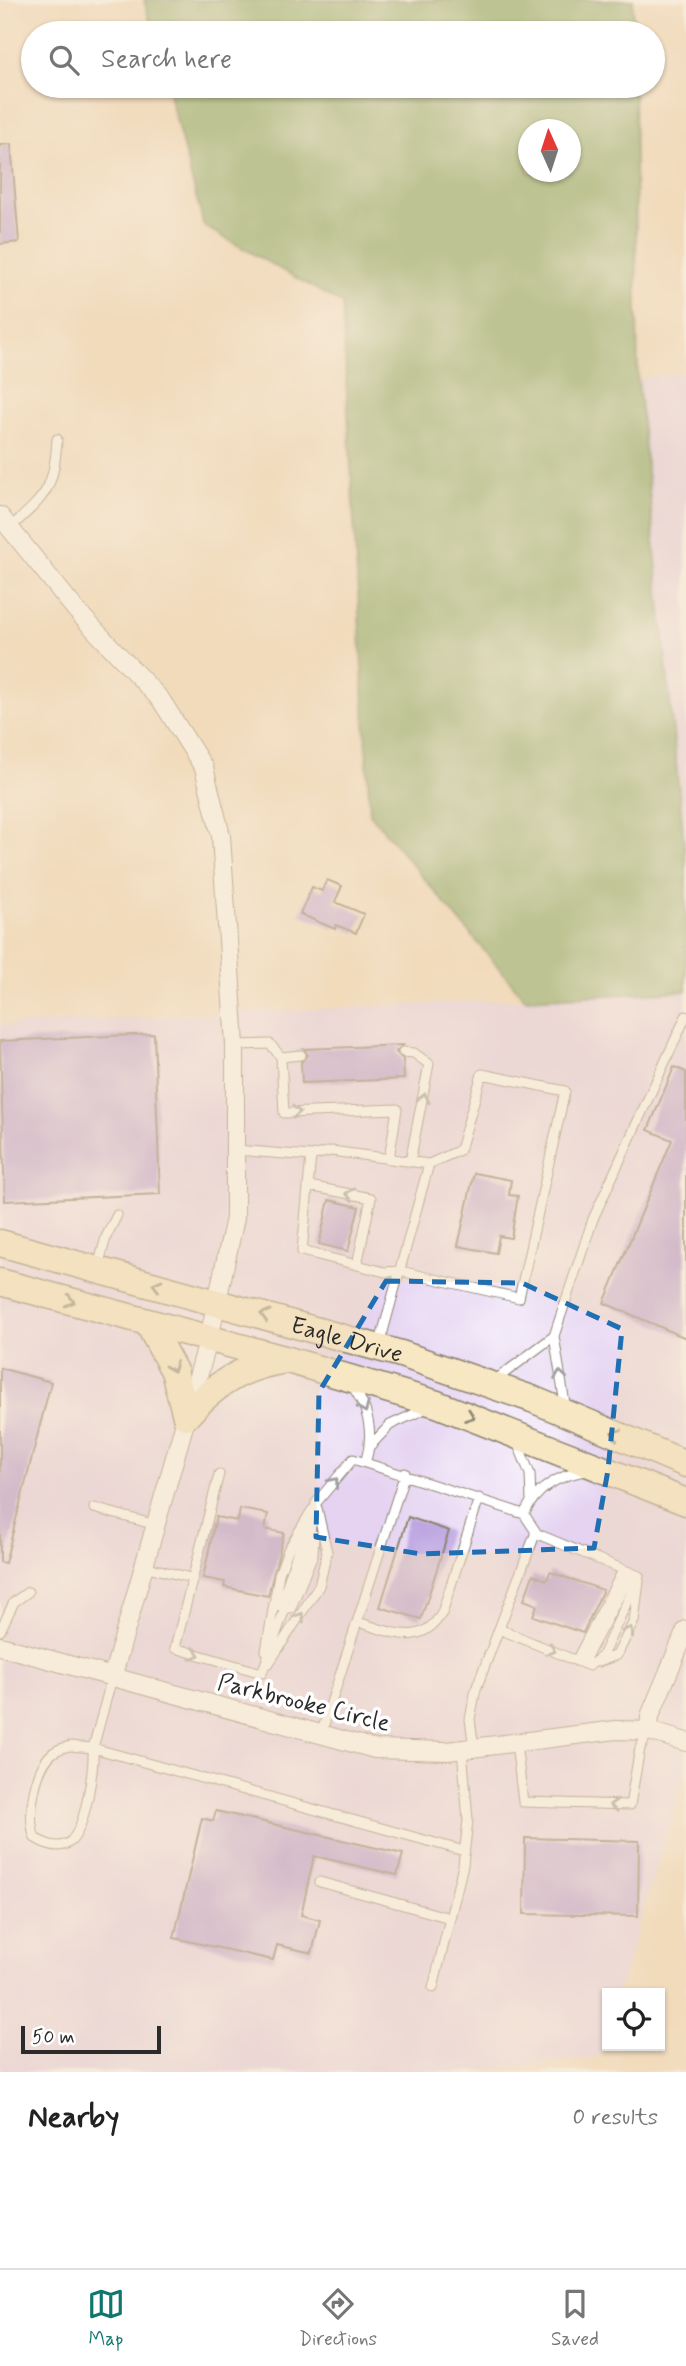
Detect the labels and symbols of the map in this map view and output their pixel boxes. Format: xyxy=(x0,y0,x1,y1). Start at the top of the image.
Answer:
north arrow xyxy=(518,119,581,182)
one-way arrow xyxy=(416,1092,431,1104)
one-way arrow xyxy=(291,1105,302,1120)
one-way arrow xyxy=(344,1187,356,1202)
one-way arrow xyxy=(152,1278,164,1293)
one-way arrow xyxy=(64,1293,76,1307)
one-way arrow xyxy=(259,1308,271,1323)
street label: Eagle Drive xyxy=(287,1310,406,1371)
one-way arrow xyxy=(163,1361,177,1373)
one-way arrow xyxy=(553,1369,568,1380)
one-way arrow xyxy=(355,1401,369,1413)
one-way arrow xyxy=(464,1408,476,1422)
one-way arrow xyxy=(610,1428,622,1442)
one-way arrow xyxy=(326,1477,338,1490)
one-way arrow xyxy=(292,1611,305,1624)
one-way arrow xyxy=(620,1626,634,1638)
one-way arrow xyxy=(545,1642,557,1656)
one-way arrow xyxy=(189,1646,201,1660)
street label: Parkbrooke Circle xyxy=(214,1667,393,1740)
one-way arrow xyxy=(609,1797,619,1813)
scale bar xyxy=(21,2023,161,2055)

